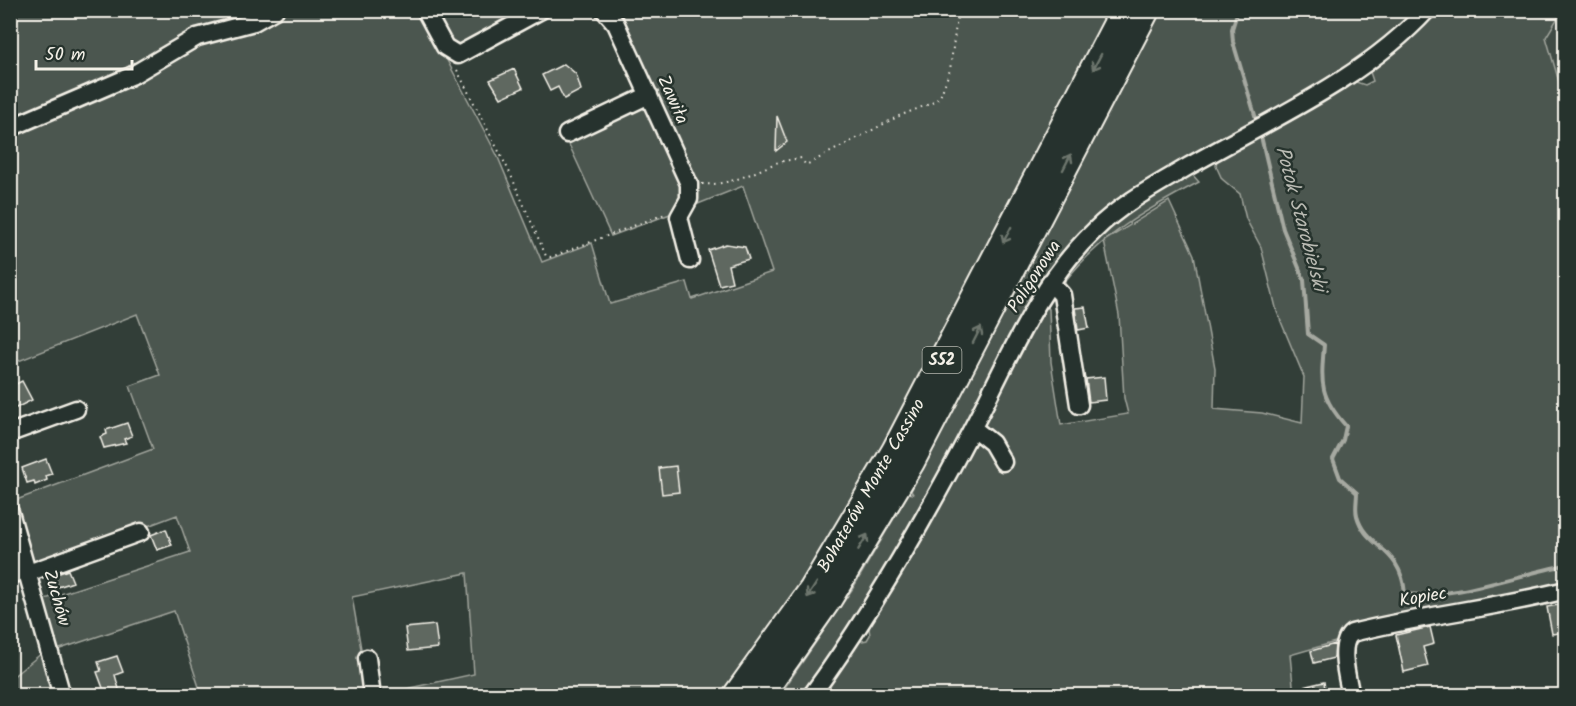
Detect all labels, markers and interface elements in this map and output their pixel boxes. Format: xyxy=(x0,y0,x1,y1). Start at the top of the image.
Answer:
scale bar xyxy=(36,33,132,71)
text: 50 m xyxy=(45,41,85,70)
one-way arrow xyxy=(1091,53,1102,71)
street label: Zawiła xyxy=(648,71,696,129)
water label: Potok Starobielski xyxy=(1265,143,1336,299)
one-way arrow xyxy=(1061,154,1073,171)
one-way arrow xyxy=(1001,226,1012,244)
street label: Poligonowa xyxy=(1001,235,1069,319)
one-way arrow xyxy=(971,327,983,344)
road number: S52 xyxy=(922,347,962,373)
street label: Bohaterów Monte Cassino xyxy=(810,393,934,579)
one-way arrow xyxy=(857,534,869,551)
street label: Zuchów xyxy=(34,566,78,631)
street label: Kopiec xyxy=(1397,580,1449,616)
one-way arrow xyxy=(806,581,818,598)

